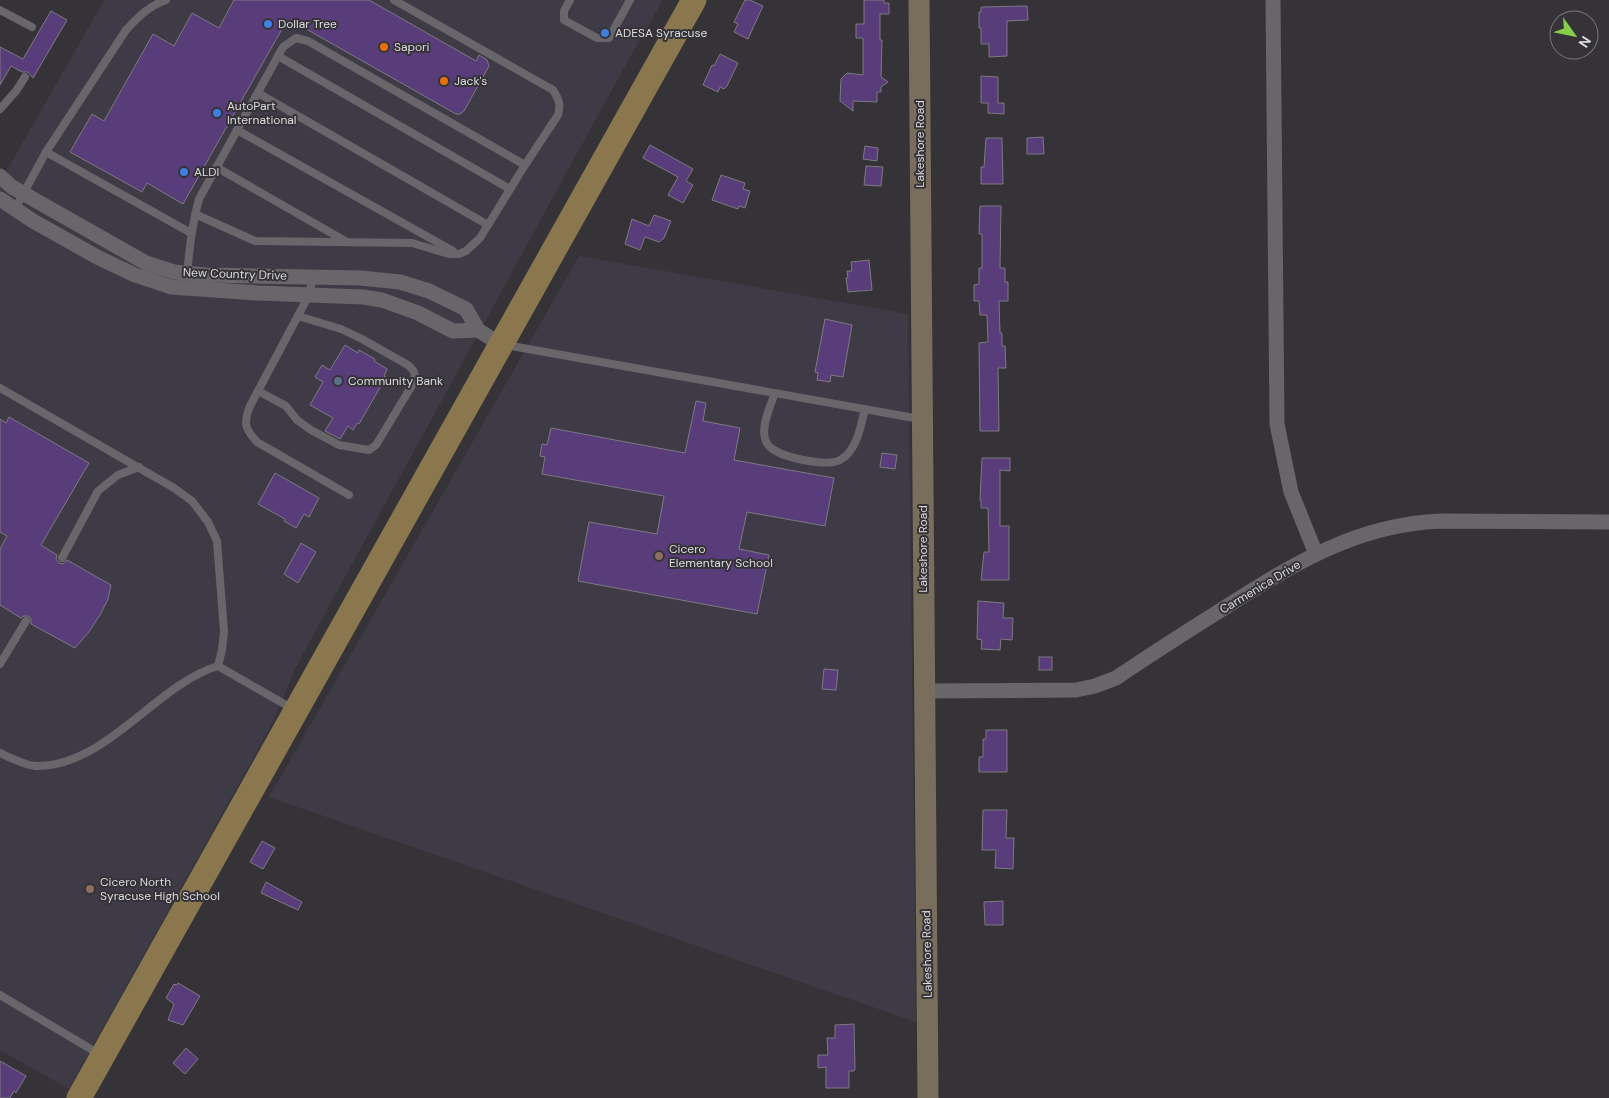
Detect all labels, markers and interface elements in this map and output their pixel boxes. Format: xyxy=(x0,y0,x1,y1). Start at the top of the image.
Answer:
north arrow xyxy=(1549,10,1599,60)
place label: Dollar Tree xyxy=(278,16,337,32)
marker: Dollar Tree xyxy=(262,18,274,30)
place label: ADESA Syracuse xyxy=(615,25,707,41)
marker: ADESA Syracuse xyxy=(599,27,611,39)
text: N xyxy=(1575,33,1595,51)
place label: Sapori xyxy=(394,39,430,55)
marker: Sapori xyxy=(378,41,390,53)
place label: Jack's xyxy=(454,73,487,89)
marker: Jack's xyxy=(438,75,450,87)
place label: AutoPart International xyxy=(227,98,297,128)
street label: Lakeshore Road xyxy=(912,100,928,188)
marker: AutoPart International xyxy=(211,107,223,119)
place label: ALDI xyxy=(194,164,219,180)
marker: ALDI xyxy=(178,166,190,178)
street label: New Country Drive xyxy=(183,264,287,284)
place label: Community Bank xyxy=(348,373,443,389)
marker: Community Bank xyxy=(332,375,344,387)
street label: Lakeshore Road xyxy=(915,505,931,593)
place label: Cicero Elementary School xyxy=(669,541,773,571)
marker: Cicero Elementary School xyxy=(653,550,665,562)
street label: Carmenica Drive xyxy=(1217,556,1304,618)
place label: Cicero North Syracuse High School xyxy=(100,874,220,904)
marker: Cicero North Syracuse High School xyxy=(84,883,96,895)
street label: Lakeshore Road xyxy=(918,910,936,998)

